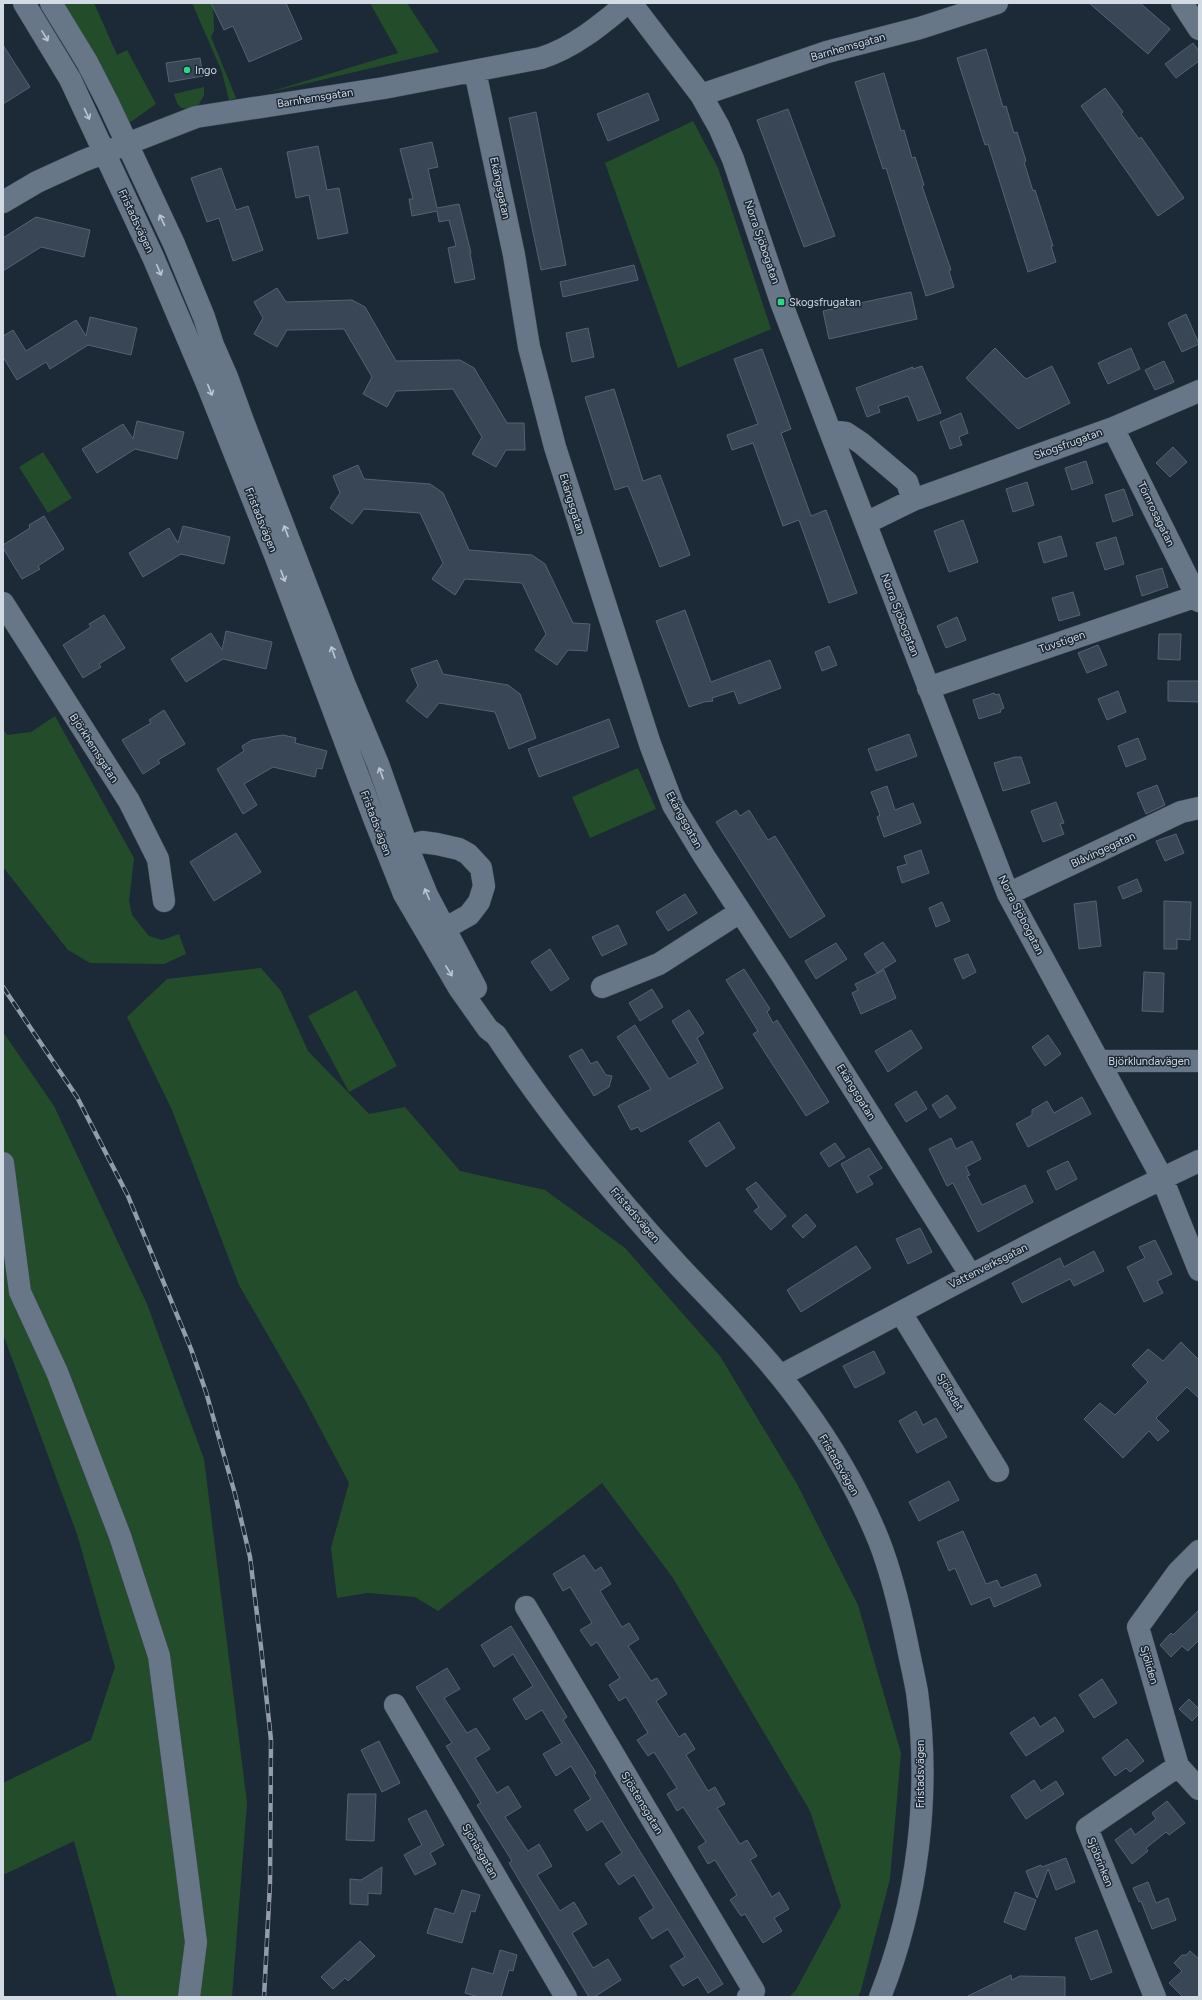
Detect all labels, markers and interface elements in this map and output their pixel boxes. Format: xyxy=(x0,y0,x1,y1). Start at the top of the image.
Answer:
one-way arrow xyxy=(41,30,49,42)
street label: Barnhemsgatan xyxy=(809,30,887,64)
place label: Ingo xyxy=(195,64,217,77)
marker: Ingo xyxy=(182,65,192,75)
street label: Barnhemsgatan xyxy=(276,86,354,110)
one-way arrow xyxy=(84,108,91,120)
street label: Ekängsgatan xyxy=(487,156,513,220)
street label: Fristadsvägen xyxy=(116,187,156,255)
street label: Norra Sjöbogatan xyxy=(742,199,782,285)
one-way arrow xyxy=(158,214,165,226)
one-way arrow xyxy=(155,264,163,276)
place label: Skogsfrugatan xyxy=(789,296,861,309)
marker: Skogsfrugatan xyxy=(776,297,786,307)
one-way arrow xyxy=(206,383,214,395)
street label: Skogsfrugatan xyxy=(1032,426,1104,462)
street label: Ekängsgatan xyxy=(557,472,587,536)
street label: Törnrosagatan xyxy=(1135,480,1177,548)
street label: Fristadsvägen xyxy=(242,486,280,554)
one-way arrow xyxy=(282,525,290,537)
one-way arrow xyxy=(279,569,287,581)
street label: Norra Sjöbogatan xyxy=(878,572,922,658)
street label: Tuvstigen xyxy=(1037,628,1087,656)
one-way arrow xyxy=(329,645,336,658)
street label: Björkhemsgatan xyxy=(67,711,121,785)
one-way arrow xyxy=(376,767,384,779)
street label: Fristadsvägen xyxy=(358,789,394,857)
street label: Ekängsgatan xyxy=(663,789,705,851)
street label: Blåvingegatan xyxy=(1069,829,1137,871)
street label: Norra Sjöbogatan xyxy=(995,873,1047,957)
one-way arrow xyxy=(423,889,431,901)
one-way arrow xyxy=(445,966,454,977)
street label: Björklundavägen xyxy=(1108,1055,1190,1068)
street label: Ekängsgatan xyxy=(834,1062,878,1122)
street label: Fristadsvägen xyxy=(608,1185,662,1245)
street label: Vattenverksgatan xyxy=(946,1240,1030,1292)
street label: Sjöledet xyxy=(934,1371,966,1413)
street label: Fristadsvägen xyxy=(816,1432,862,1498)
street label: Sjöliden xyxy=(1137,1644,1161,1686)
street label: Fristadsvägen xyxy=(914,1740,927,1808)
street label: Sjöstensgatan xyxy=(618,1769,666,1837)
street label: Sjönäsgatan xyxy=(459,1821,501,1881)
street label: Sjöbrinken xyxy=(1084,1835,1116,1889)

